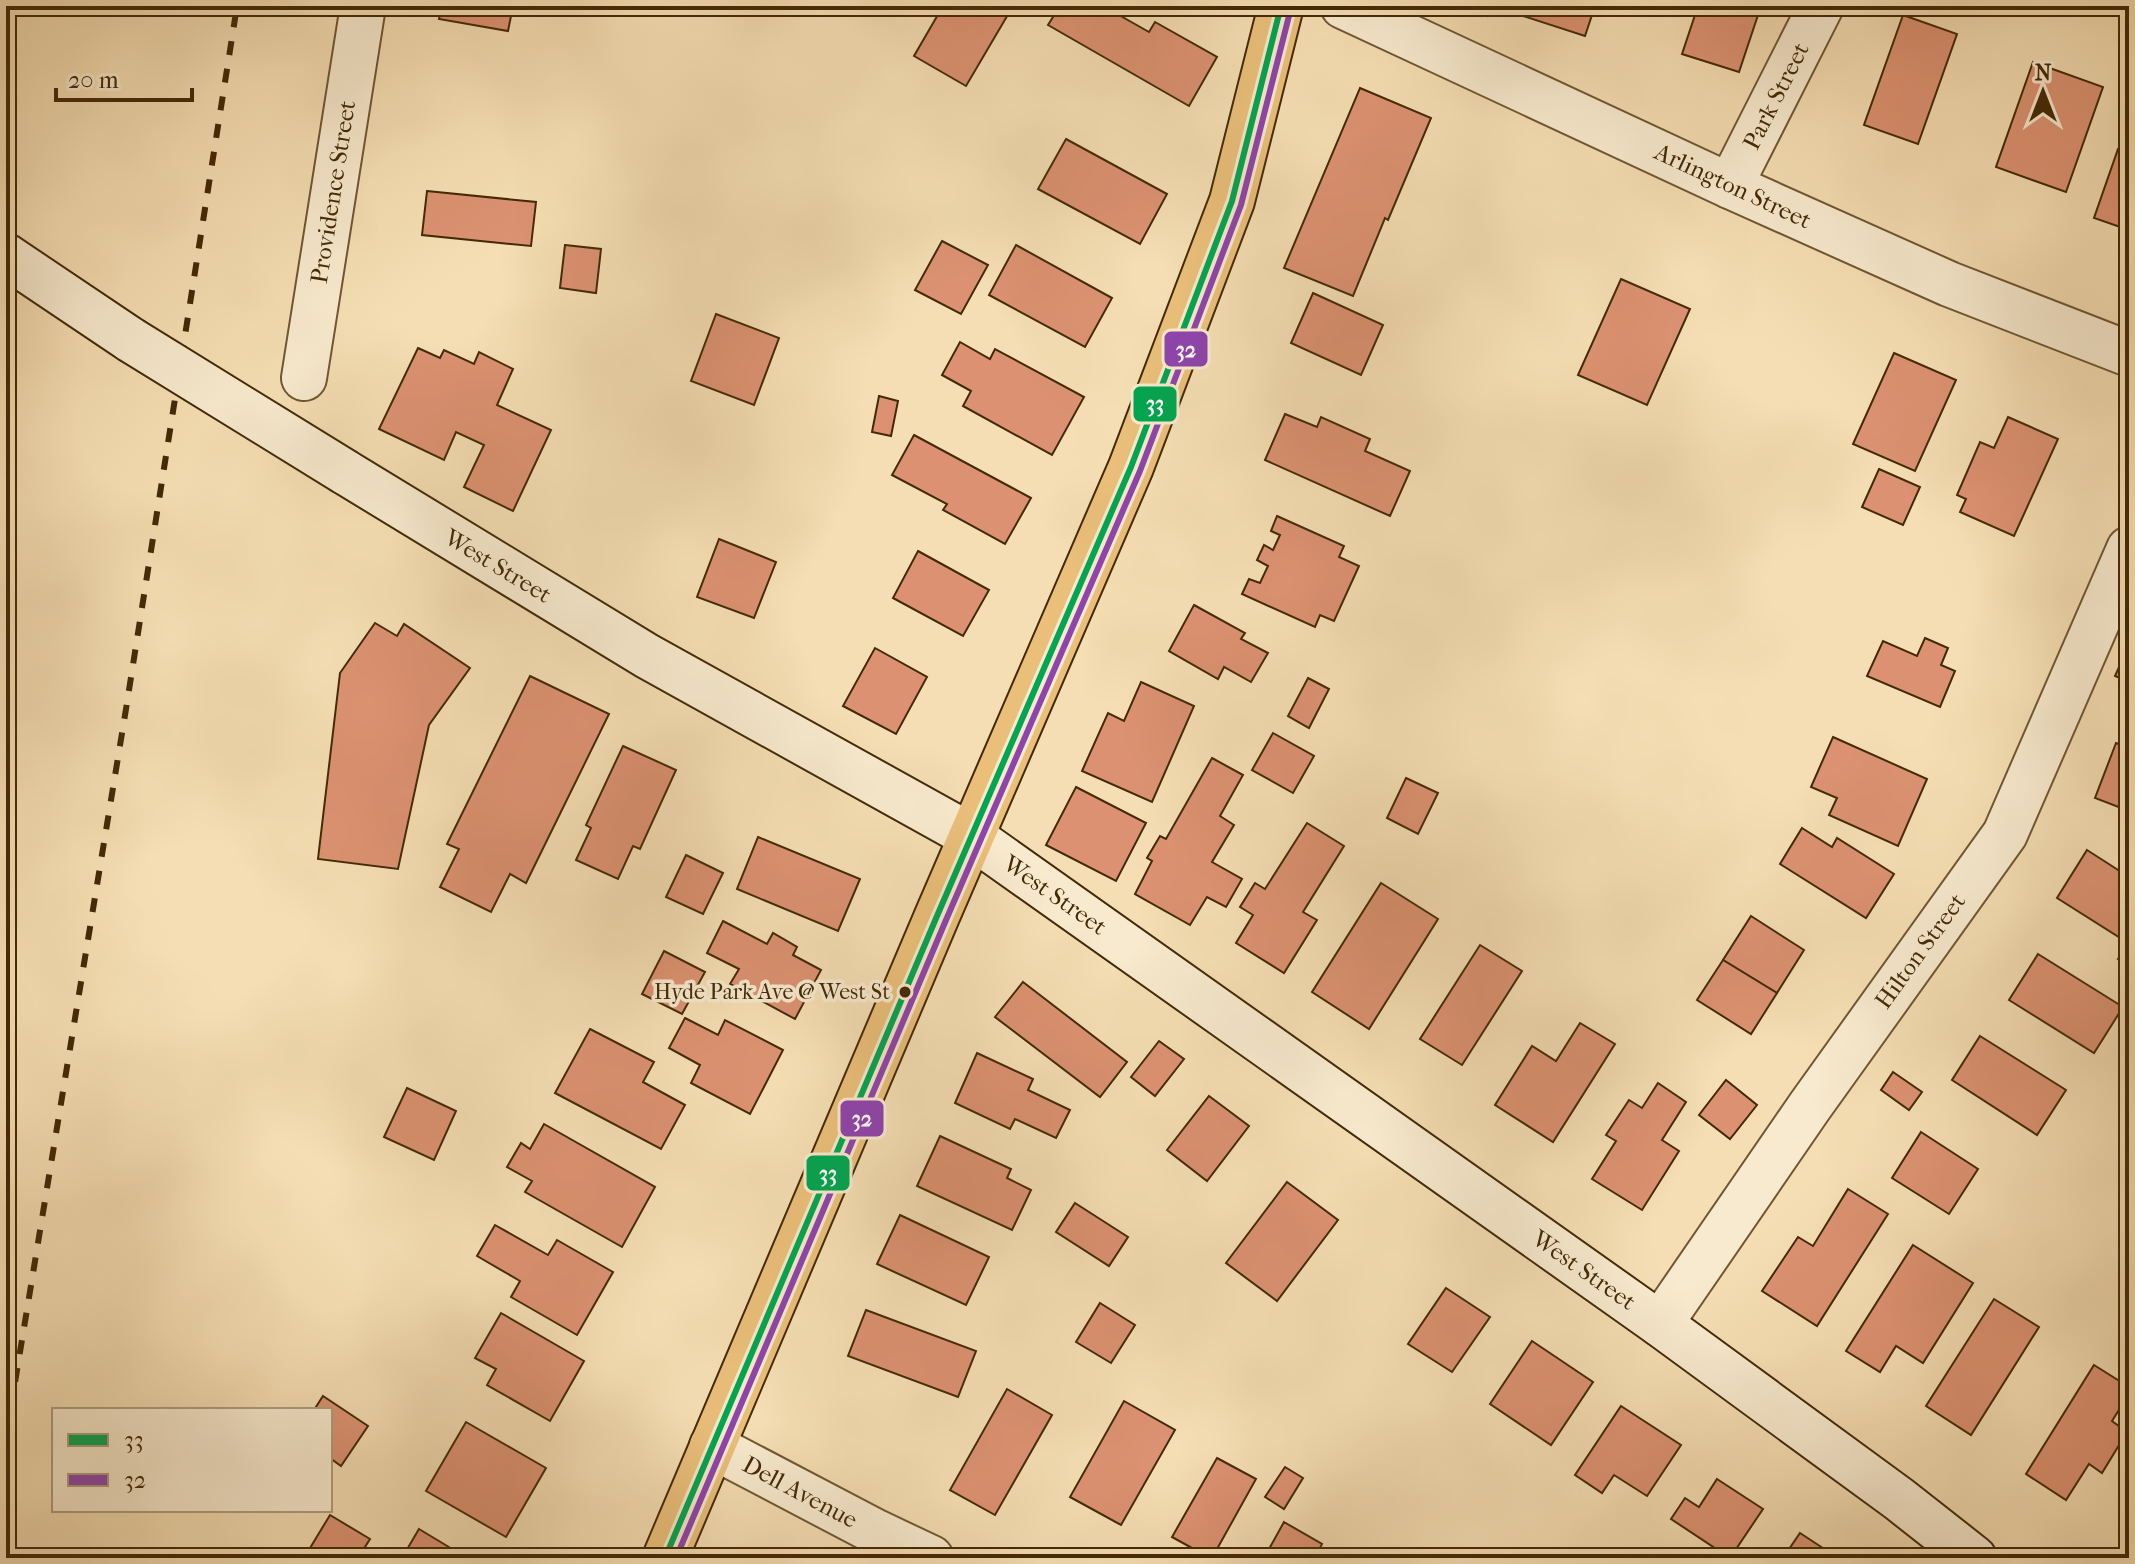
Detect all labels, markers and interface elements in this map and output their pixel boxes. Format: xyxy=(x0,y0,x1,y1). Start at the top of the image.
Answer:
street label: Park Street xyxy=(1737,37,1815,154)
scale bar xyxy=(56,52,192,102)
north arrow xyxy=(2003,52,2083,132)
text: N xyxy=(2035,60,2052,86)
text: 20 m xyxy=(68,66,119,94)
street label: Providence Street xyxy=(305,98,361,286)
street label: Arlington Street xyxy=(1649,137,1816,235)
line badge: 32 xyxy=(1163,330,1209,368)
text: 32 xyxy=(1176,337,1196,363)
line badge: 33 xyxy=(1132,385,1178,423)
text: 33 xyxy=(1146,391,1164,417)
street label: West Street xyxy=(439,523,557,609)
street label: West Street xyxy=(997,849,1112,941)
street label: Hilton Street xyxy=(1869,888,1971,1014)
place label: Hyde Park Ave @ West St xyxy=(654,979,890,1005)
marker: Hyde Park Ave @ West St xyxy=(897,984,913,1000)
line badge: 32 xyxy=(839,1099,885,1138)
text: 32 xyxy=(852,1106,872,1132)
line badge: 33 xyxy=(805,1154,851,1192)
text: 33 xyxy=(819,1161,837,1187)
street label: West Street xyxy=(1526,1224,1641,1316)
legend xyxy=(52,1408,332,1512)
text: 33 xyxy=(124,1426,144,1454)
street label: Dell Avenue xyxy=(738,1450,862,1534)
text: 32 xyxy=(124,1466,146,1494)

